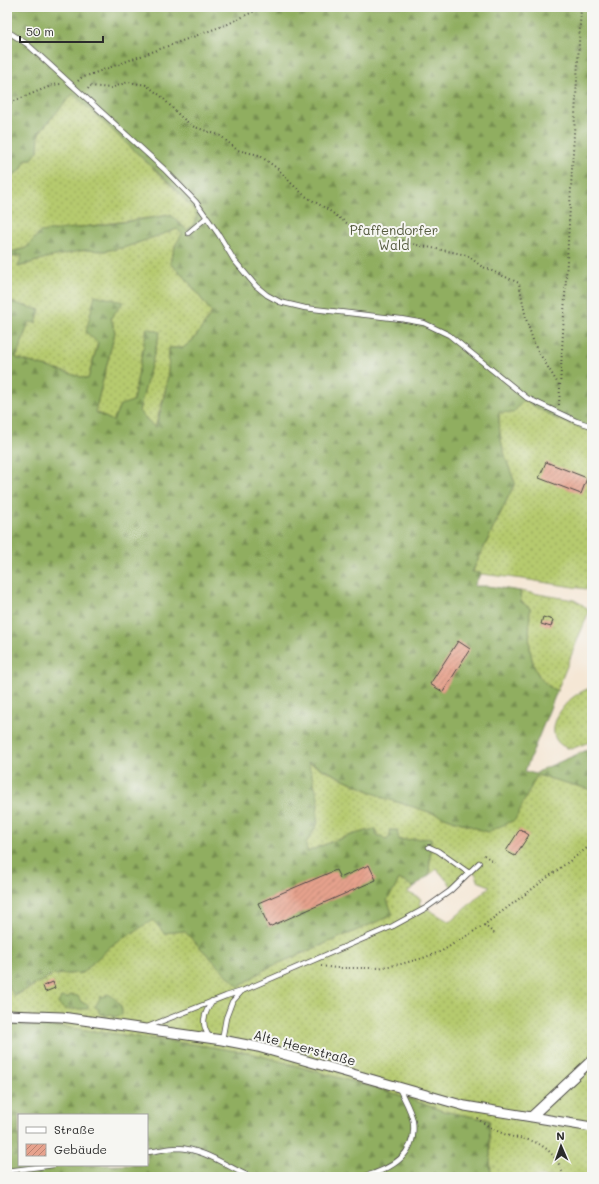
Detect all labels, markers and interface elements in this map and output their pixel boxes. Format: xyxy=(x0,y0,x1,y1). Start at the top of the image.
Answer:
scale bar xyxy=(20,18,103,44)
text: 50 m xyxy=(26,23,54,39)
park label: Pfaffendorfer Wald xyxy=(350,221,438,253)
street label: Alte Heerstraße xyxy=(252,1025,358,1069)
legend xyxy=(18,1114,148,1166)
text: Straße xyxy=(54,1121,95,1137)
north arrow xyxy=(541,1126,581,1166)
text: N xyxy=(556,1128,565,1143)
text: Gebäude xyxy=(54,1141,107,1157)

